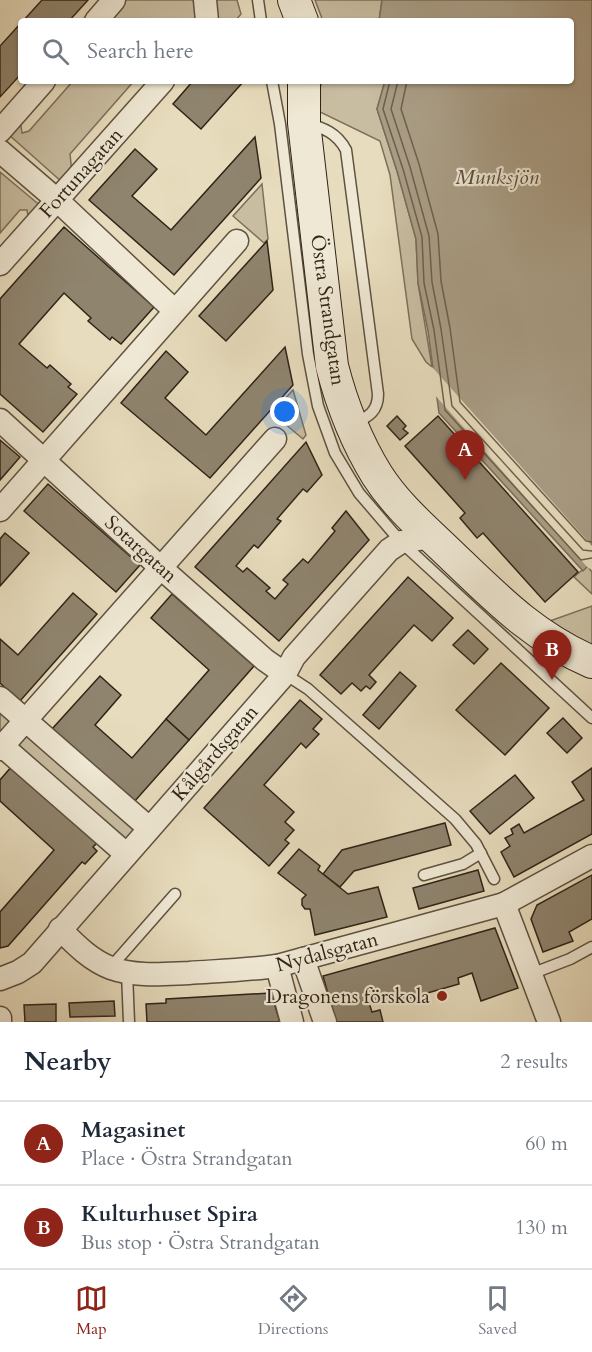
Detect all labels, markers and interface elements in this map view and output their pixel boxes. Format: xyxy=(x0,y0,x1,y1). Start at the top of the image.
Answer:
search box xyxy=(18,18,574,84)
icon: search xyxy=(39,35,72,68)
text: Search here xyxy=(87,36,194,66)
street label: Fortunagatan xyxy=(33,122,129,224)
water label: Munksjön xyxy=(455,163,540,192)
street label: Östra Strandgatan xyxy=(304,233,352,388)
your location xyxy=(270,397,299,426)
pin: A xyxy=(446,430,484,480)
street label: Sotargatan xyxy=(99,509,184,589)
pin: B xyxy=(532,630,572,680)
street label: Kålgårdsgatan xyxy=(166,699,265,807)
street label: Nydalsgatan xyxy=(273,925,382,979)
place label: Dragonens förskola xyxy=(266,983,430,1010)
marker: Dragonens förskola xyxy=(435,989,449,1003)
text: Nearby xyxy=(24,1044,112,1079)
text: 2 results xyxy=(500,1048,568,1075)
text: Magasinet xyxy=(81,1115,185,1145)
text: A xyxy=(36,1130,51,1157)
text: 60 m xyxy=(525,1130,568,1157)
text: Place · Östra Strandgatan xyxy=(81,1145,293,1172)
text: Kulturhuset Spira xyxy=(81,1199,258,1229)
text: B xyxy=(36,1214,51,1241)
text: 130 m xyxy=(515,1214,568,1241)
text: Bus stop · Östra Strandgatan xyxy=(81,1229,320,1256)
tab: Map xyxy=(75,1282,108,1340)
tab: Directions xyxy=(258,1282,328,1340)
tab: Saved xyxy=(478,1282,517,1340)

